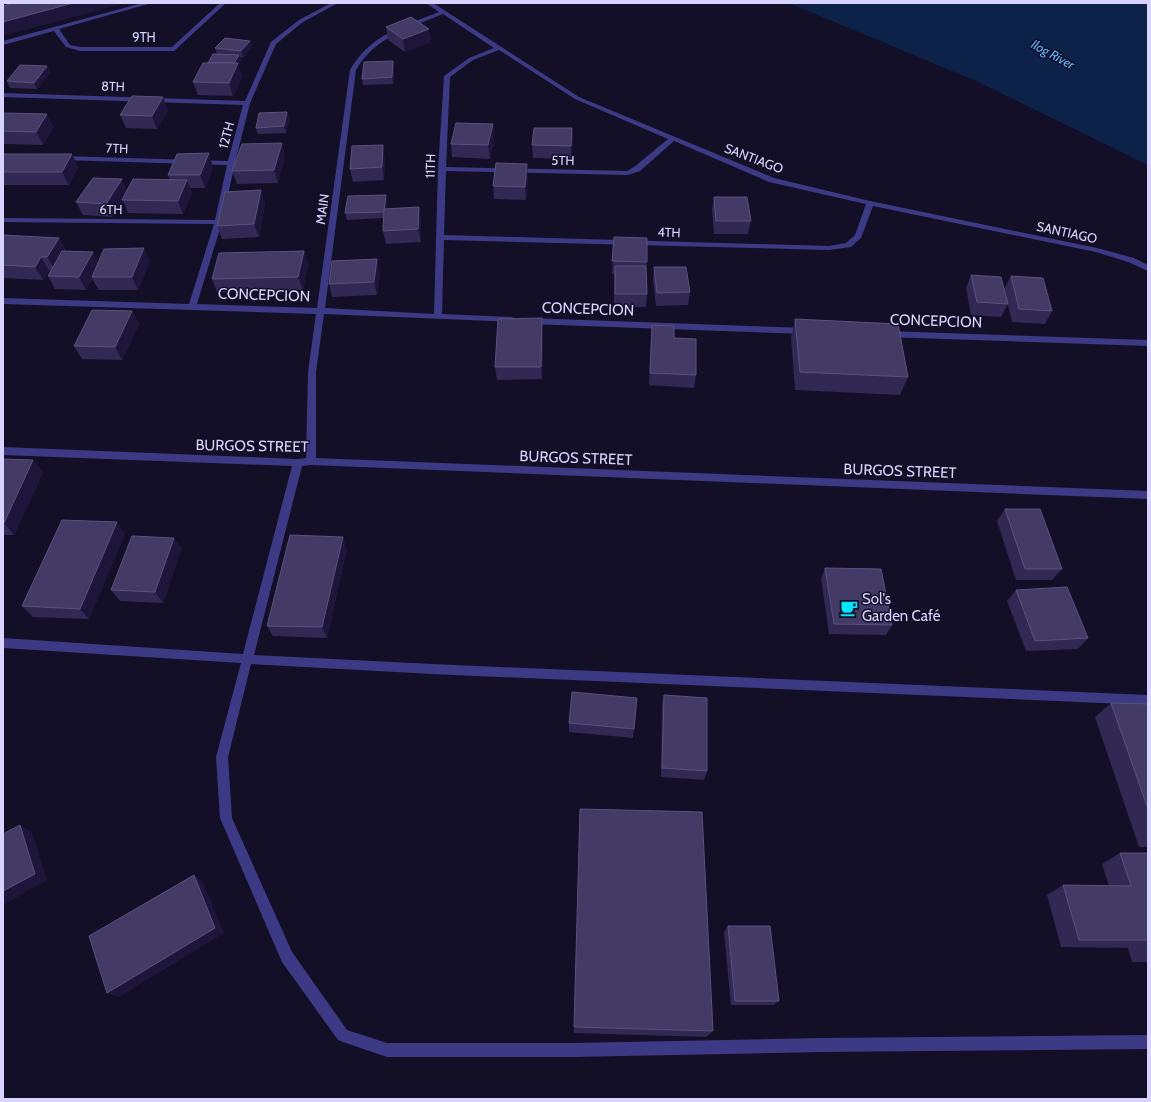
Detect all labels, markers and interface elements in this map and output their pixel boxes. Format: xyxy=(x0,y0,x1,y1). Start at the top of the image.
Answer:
street label: 9TH xyxy=(132,29,156,45)
water label: Ilog River xyxy=(1029,36,1078,73)
street label: 8TH xyxy=(101,78,125,94)
street label: 12TH xyxy=(215,120,237,150)
street label: SANTIAGO xyxy=(722,139,786,177)
street label: 7TH xyxy=(105,140,129,156)
street label: 5TH xyxy=(551,152,575,168)
street label: 11TH xyxy=(422,153,438,179)
street label: MAIN xyxy=(312,193,332,225)
street label: 6TH xyxy=(99,201,123,217)
street label: SANTIAGO xyxy=(1035,218,1099,246)
street label: 4TH xyxy=(657,224,681,240)
street label: CONCEPCION xyxy=(217,284,311,306)
street label: CONCEPCION xyxy=(541,298,635,320)
street label: CONCEPCION xyxy=(889,310,983,332)
street label: BURGOS STREET xyxy=(195,436,309,456)
street label: BURGOS STREET xyxy=(519,447,633,469)
street label: BURGOS STREET xyxy=(843,460,957,482)
place label: Sol's Garden Café xyxy=(862,590,941,625)
cafe icon: Sol's Garden Café xyxy=(839,598,859,618)

